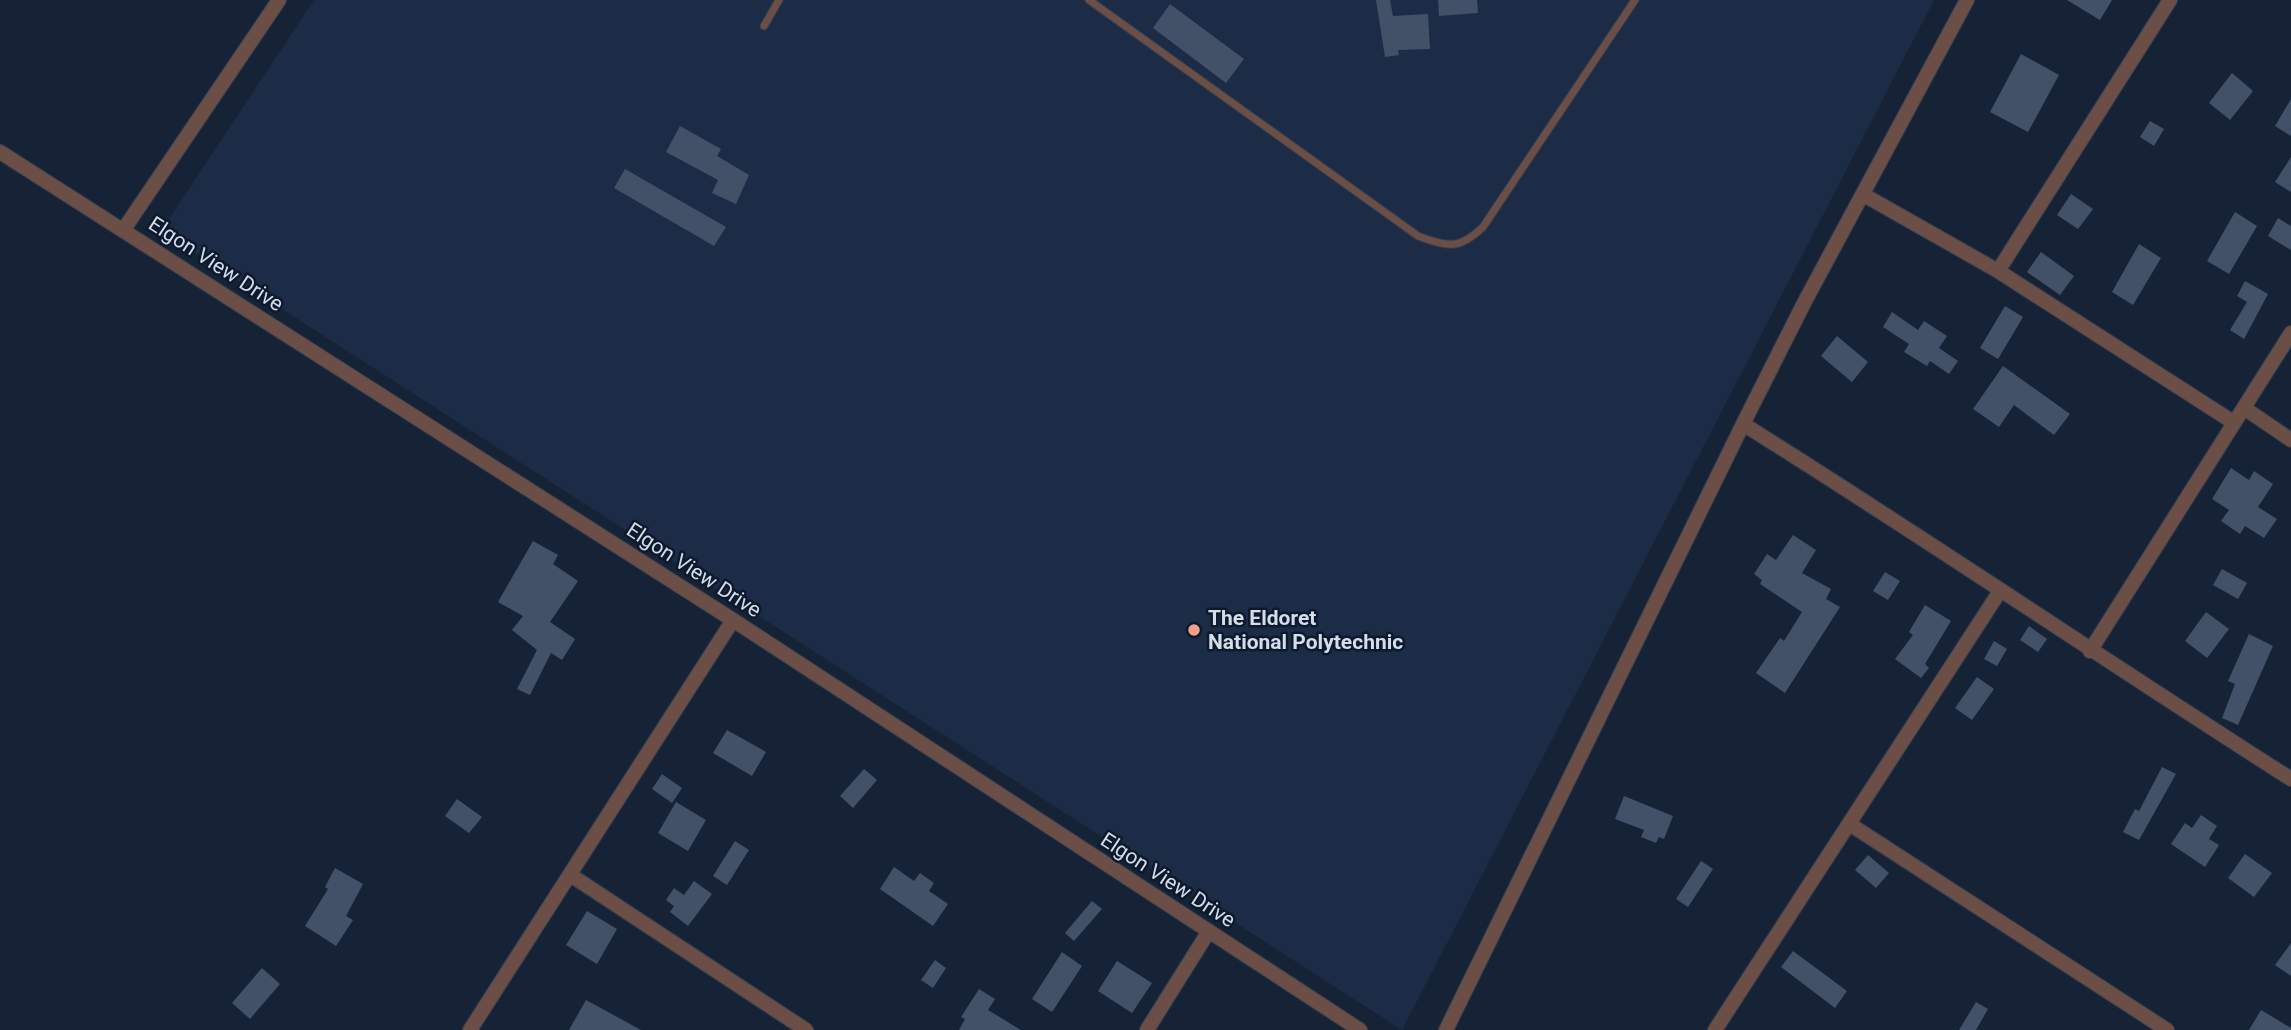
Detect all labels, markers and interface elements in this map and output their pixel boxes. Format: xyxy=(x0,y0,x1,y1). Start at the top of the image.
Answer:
street label: Elgon View Drive xyxy=(144,212,288,316)
street label: Elgon View Drive xyxy=(622,518,766,622)
place label: The Eldoret National Polytechnic xyxy=(1208,606,1403,654)
marker: The Eldoret National Polytechnic xyxy=(1186,622,1202,638)
street label: Elgon View Drive xyxy=(1096,828,1240,932)

